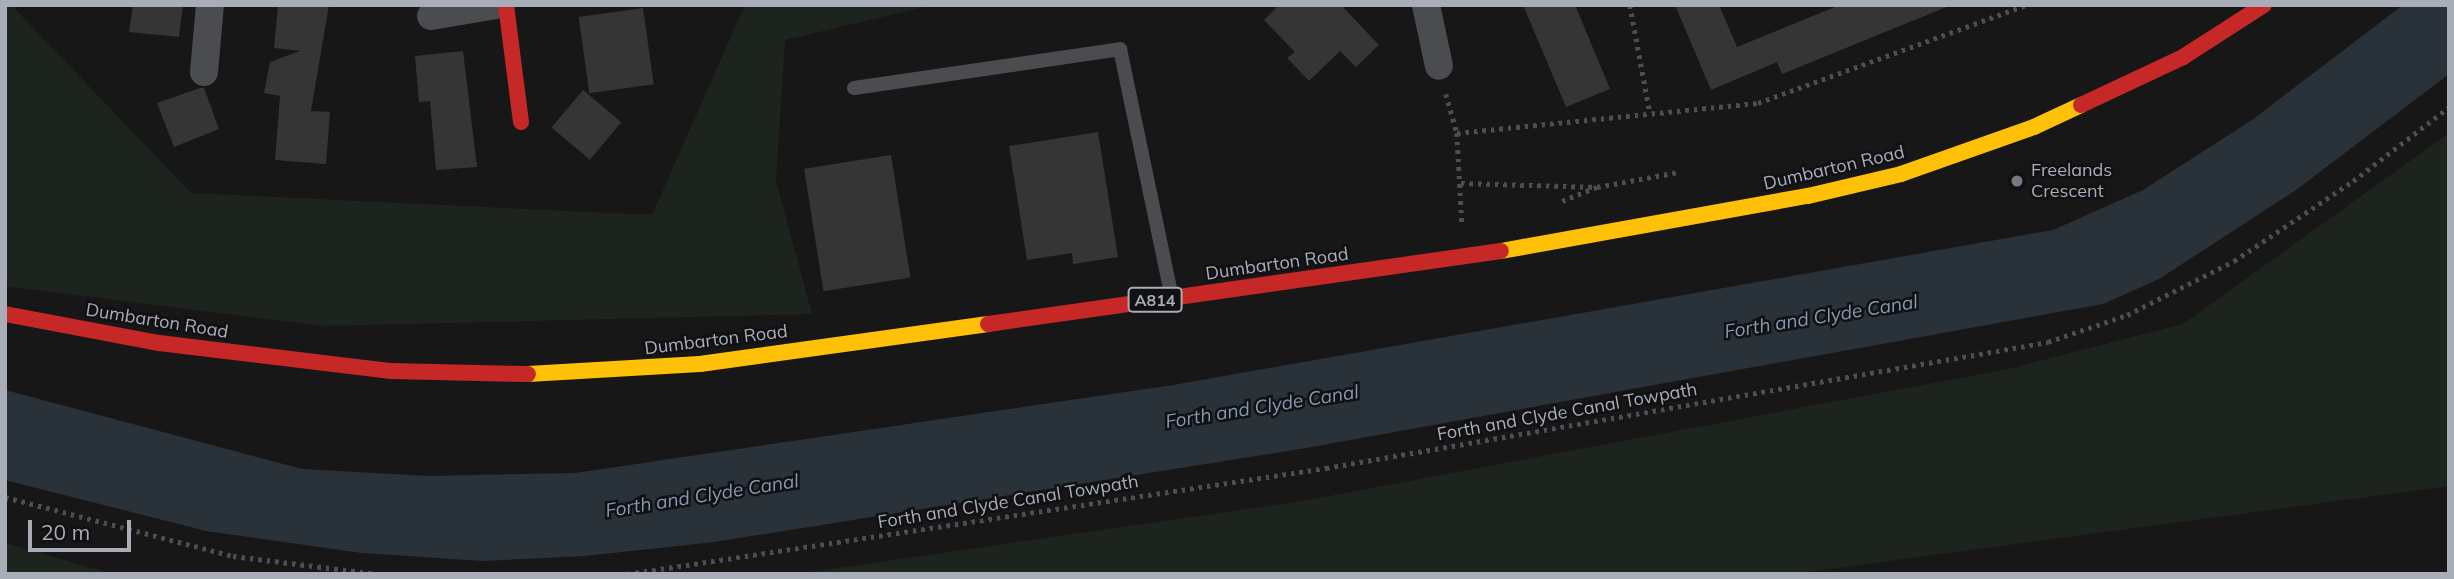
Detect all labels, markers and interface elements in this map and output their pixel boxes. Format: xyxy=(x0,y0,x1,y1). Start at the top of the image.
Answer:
street label: Dumbarton Road xyxy=(1761,141,1907,195)
place label: Freelands Crescent xyxy=(2031,160,2112,202)
marker: Freelands Crescent xyxy=(2009,173,2025,189)
street label: Dumbarton Road xyxy=(1204,243,1350,285)
road number: A814 xyxy=(1127,288,1183,312)
water label: Forth and Clyde Canal xyxy=(1723,290,1919,344)
street label: Dumbarton Road xyxy=(84,299,230,343)
street label: Dumbarton Road xyxy=(643,320,789,360)
street label: Forth and Clyde Canal Towpath xyxy=(1435,378,1699,446)
water label: Forth and Clyde Canal xyxy=(1164,380,1360,434)
water label: Forth and Clyde Canal xyxy=(604,469,800,523)
street label: Forth and Clyde Canal Towpath xyxy=(876,471,1140,533)
scale bar xyxy=(32,505,135,550)
text: 20 m xyxy=(41,519,90,545)

